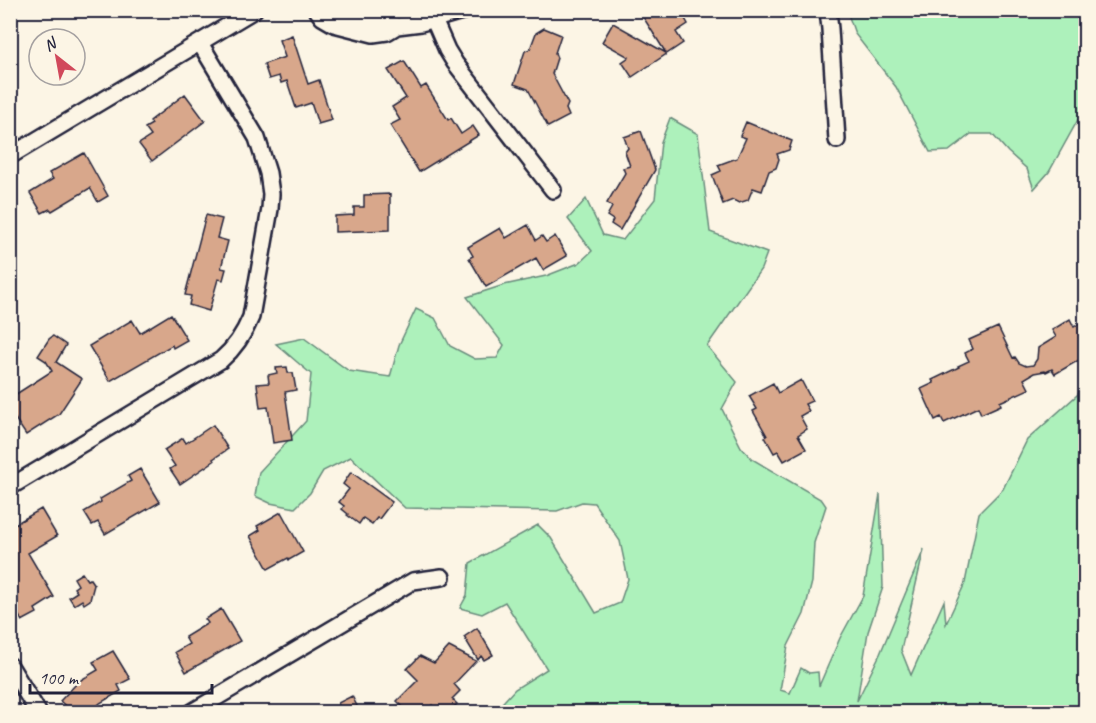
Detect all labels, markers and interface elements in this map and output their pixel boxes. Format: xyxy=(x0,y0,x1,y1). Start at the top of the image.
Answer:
north arrow xyxy=(27,27,87,87)
text: N xyxy=(40,32,62,56)
scale bar xyxy=(30,657,212,695)
text: 100 m xyxy=(39,667,80,689)

